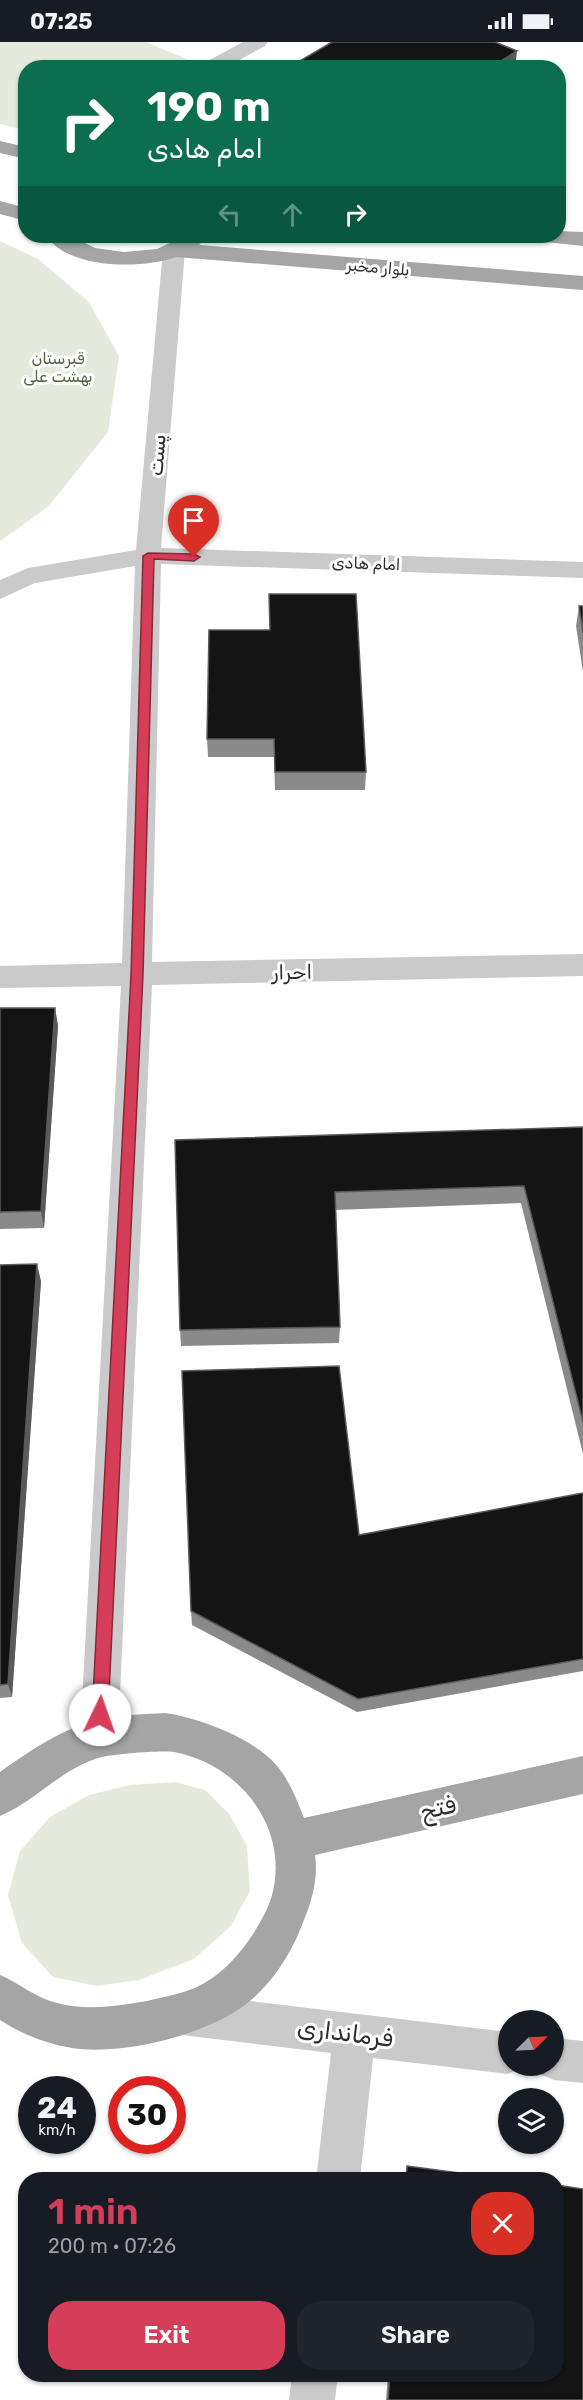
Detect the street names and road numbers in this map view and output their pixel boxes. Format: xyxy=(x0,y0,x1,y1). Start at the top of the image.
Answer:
street label: بلوار مخبر xyxy=(345,255,410,281)
street label: پست xyxy=(143,433,173,477)
street label: امام هادی xyxy=(331,553,401,575)
street label: احرار xyxy=(271,960,312,984)
street label: فتح xyxy=(417,1790,459,1829)
street label: فرمانداری xyxy=(295,2013,395,2053)

